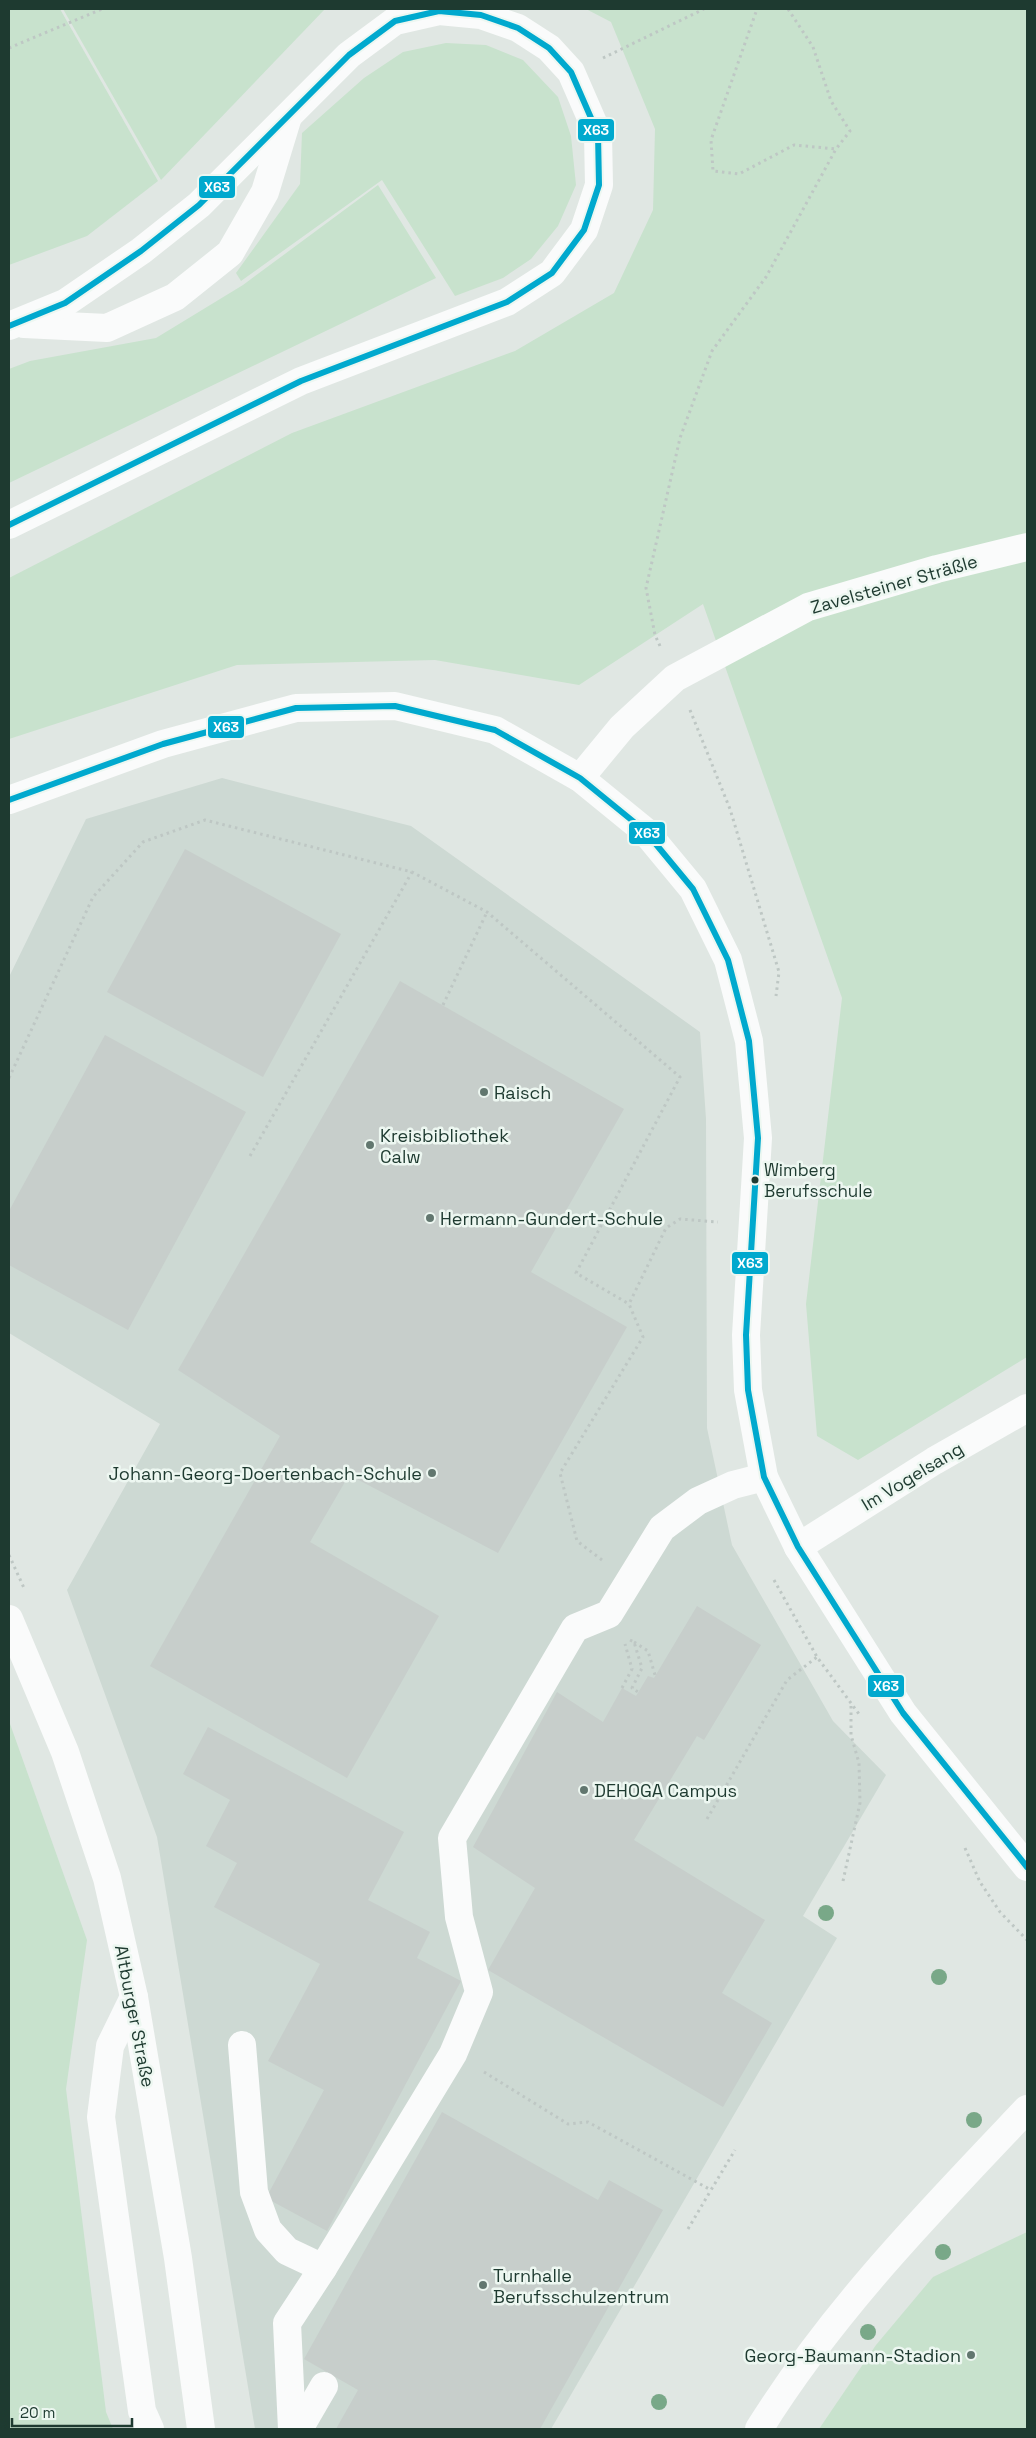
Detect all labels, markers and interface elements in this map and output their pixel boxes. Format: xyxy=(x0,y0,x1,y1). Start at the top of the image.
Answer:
line badge: X63 xyxy=(577,118,615,142)
text: X63 xyxy=(583,121,609,139)
line badge: X63 xyxy=(198,175,236,199)
text: X63 xyxy=(204,178,230,196)
street label: Zavelsteiner Sträßle xyxy=(808,549,980,619)
line badge: X63 xyxy=(207,715,245,739)
text: X63 xyxy=(213,718,239,736)
line badge: X63 xyxy=(628,821,666,845)
text: X63 xyxy=(634,824,660,842)
place label: Raisch xyxy=(494,1081,551,1104)
marker: Raisch xyxy=(478,1086,490,1098)
place label: Kreisbibliothek Calw xyxy=(380,1124,509,1168)
marker: Kreisbibliothek Calw xyxy=(364,1139,376,1151)
place label: Wimberg Berufsschule xyxy=(764,1159,873,1202)
marker: Wimberg Berufsschule xyxy=(750,1175,760,1185)
place label: Hermann-Gundert-Schule xyxy=(440,1207,663,1230)
marker: Hermann-Gundert-Schule xyxy=(424,1212,436,1224)
line badge: X63 xyxy=(731,1251,769,1275)
text: X63 xyxy=(737,1254,763,1272)
street label: Im Vogelsang xyxy=(857,1437,967,1515)
place label: Johann-Georg-Doertenbach-Schule xyxy=(109,1462,422,1485)
marker: Johann-Georg-Doertenbach-Schule xyxy=(426,1467,438,1479)
line badge: X63 xyxy=(867,1674,905,1698)
text: X63 xyxy=(873,1677,899,1695)
place label: DEHOGA Campus xyxy=(594,1779,737,1802)
marker: DEHOGA Campus xyxy=(578,1784,590,1796)
street label: Altburger Straße xyxy=(110,1943,160,2089)
place label: Turnhalle Berufsschulzentrum xyxy=(493,2264,669,2308)
marker: Turnhalle Berufsschulzentrum xyxy=(477,2279,489,2291)
place label: Georg-Baumann-Stadion xyxy=(744,2344,961,2367)
marker: Georg-Baumann-Stadion xyxy=(965,2349,977,2361)
scale bar xyxy=(12,2396,132,2428)
text: 20 m xyxy=(20,2403,55,2422)

